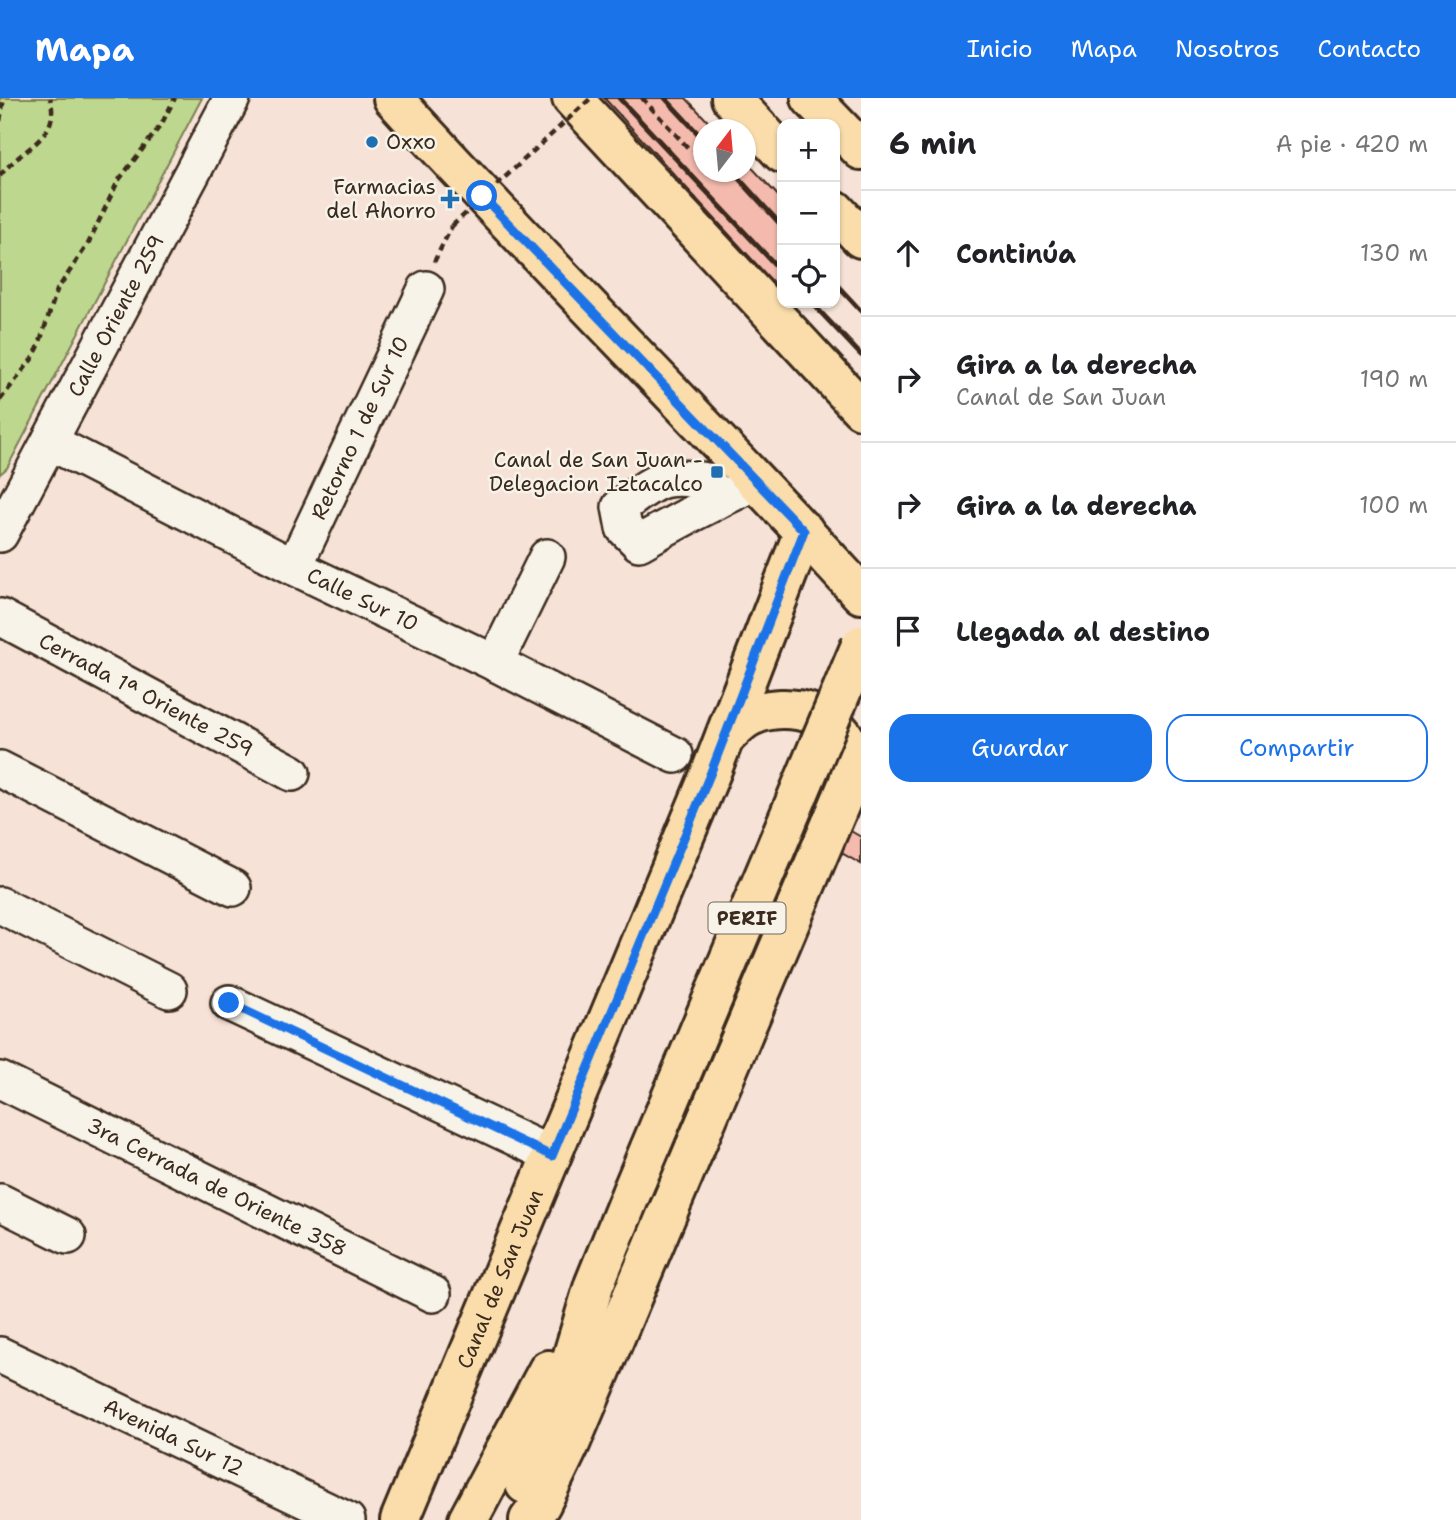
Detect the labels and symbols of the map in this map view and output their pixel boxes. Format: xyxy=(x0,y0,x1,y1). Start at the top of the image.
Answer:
north arrow xyxy=(693,119,756,182)
place label: Oxxo xyxy=(386,128,436,156)
marker: Oxxo xyxy=(364,134,380,150)
place label: Farmacias del Ahorro xyxy=(326,173,436,225)
route start xyxy=(466,180,497,211)
marker: Farmacias del Ahorro xyxy=(442,191,458,207)
street label: Calle Oriente 259 xyxy=(61,230,171,402)
street label: Retorno 1 de Sur 10 xyxy=(305,332,416,524)
place label: Canal de San Juan - Delegacion Iztacalco xyxy=(489,446,703,498)
marker: Canal de San Juan - Delegacion Iztacalco xyxy=(709,464,725,480)
street label: Calle Sur 10 xyxy=(302,561,423,638)
street label: Cerrada 1ª Oriente 259 xyxy=(34,627,258,763)
road number: PERIF xyxy=(708,902,786,933)
route end xyxy=(213,987,244,1018)
street label: 3ra Cerrada de Oriente 358 xyxy=(82,1111,352,1263)
street label: Canal de San Juan xyxy=(450,1185,550,1373)
street label: Avenida Sur 12 xyxy=(99,1392,248,1483)

